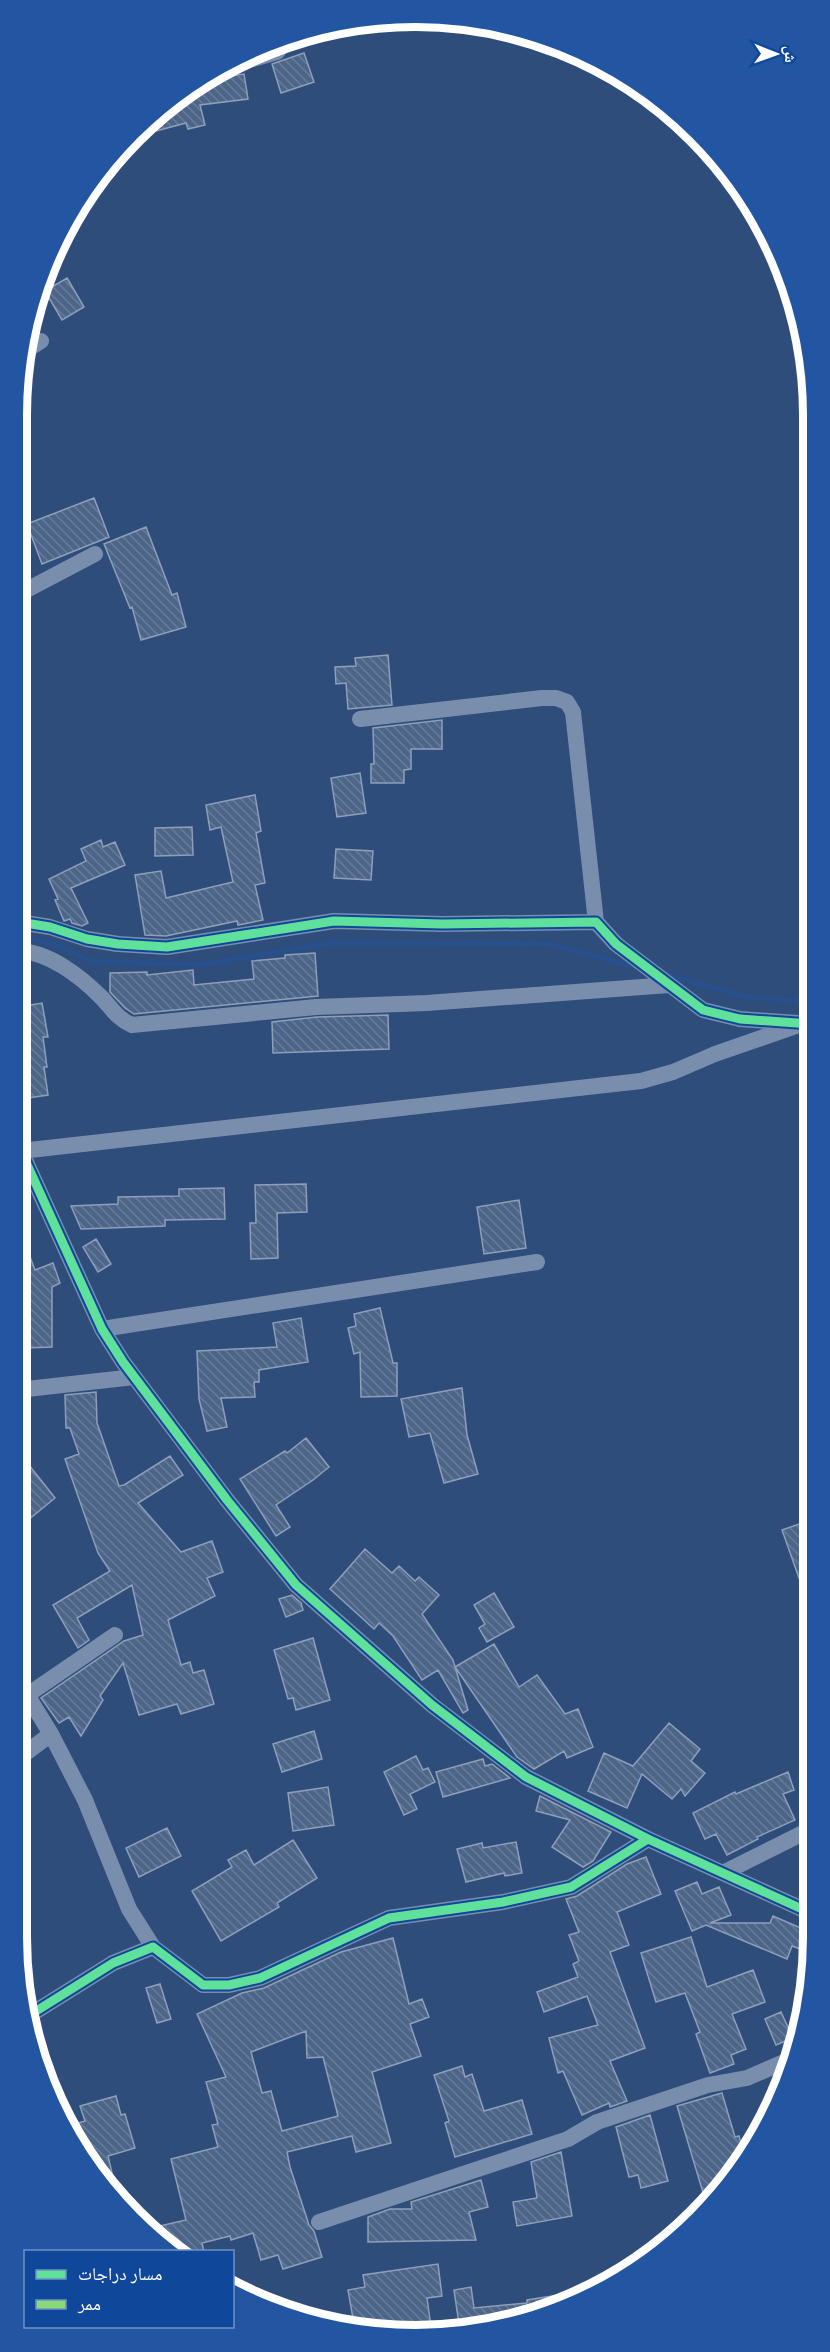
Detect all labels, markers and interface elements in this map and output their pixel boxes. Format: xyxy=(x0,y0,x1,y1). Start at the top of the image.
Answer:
north arrow xyxy=(746,24,806,84)
text: ش xyxy=(781,46,801,63)
legend xyxy=(24,2250,234,2328)
text: مسار دراجات xyxy=(78,2262,162,2285)
text: ممر xyxy=(77,2292,101,2315)

